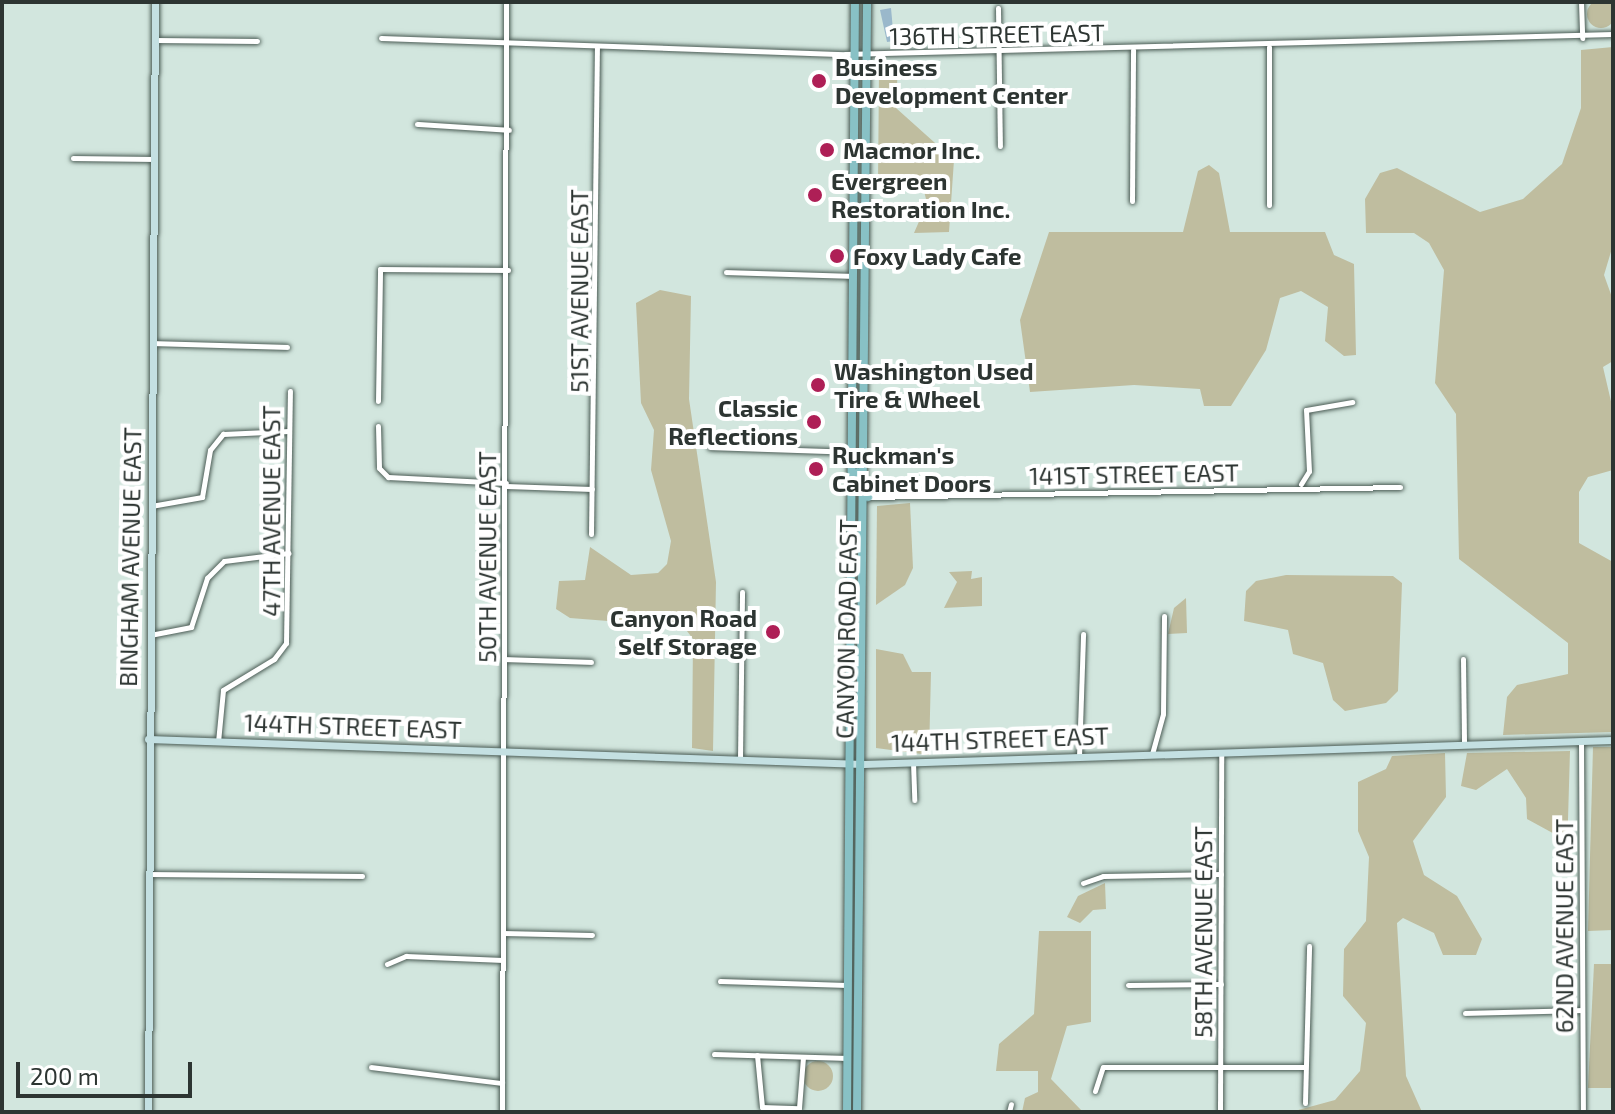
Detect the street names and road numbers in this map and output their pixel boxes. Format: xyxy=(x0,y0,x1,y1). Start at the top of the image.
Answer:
street label: 136TH STREET EAST xyxy=(889,18,1105,50)
street label: 51ST AVENUE EAST xyxy=(565,189,593,393)
street label: 47TH AVENUE EAST xyxy=(257,405,285,617)
street label: BINGHAM AVENUE EAST xyxy=(113,427,147,687)
street label: 50TH AVENUE EAST xyxy=(473,451,501,663)
street label: 141ST STREET EAST xyxy=(1028,458,1240,490)
street label: CANYON ROAD EAST xyxy=(830,519,862,739)
street label: 144TH STREET EAST xyxy=(243,708,463,744)
street label: 144TH STREET EAST xyxy=(890,721,1110,757)
street label: 62ND AVENUE EAST xyxy=(1550,818,1578,1034)
street label: 58TH AVENUE EAST xyxy=(1189,826,1217,1038)

